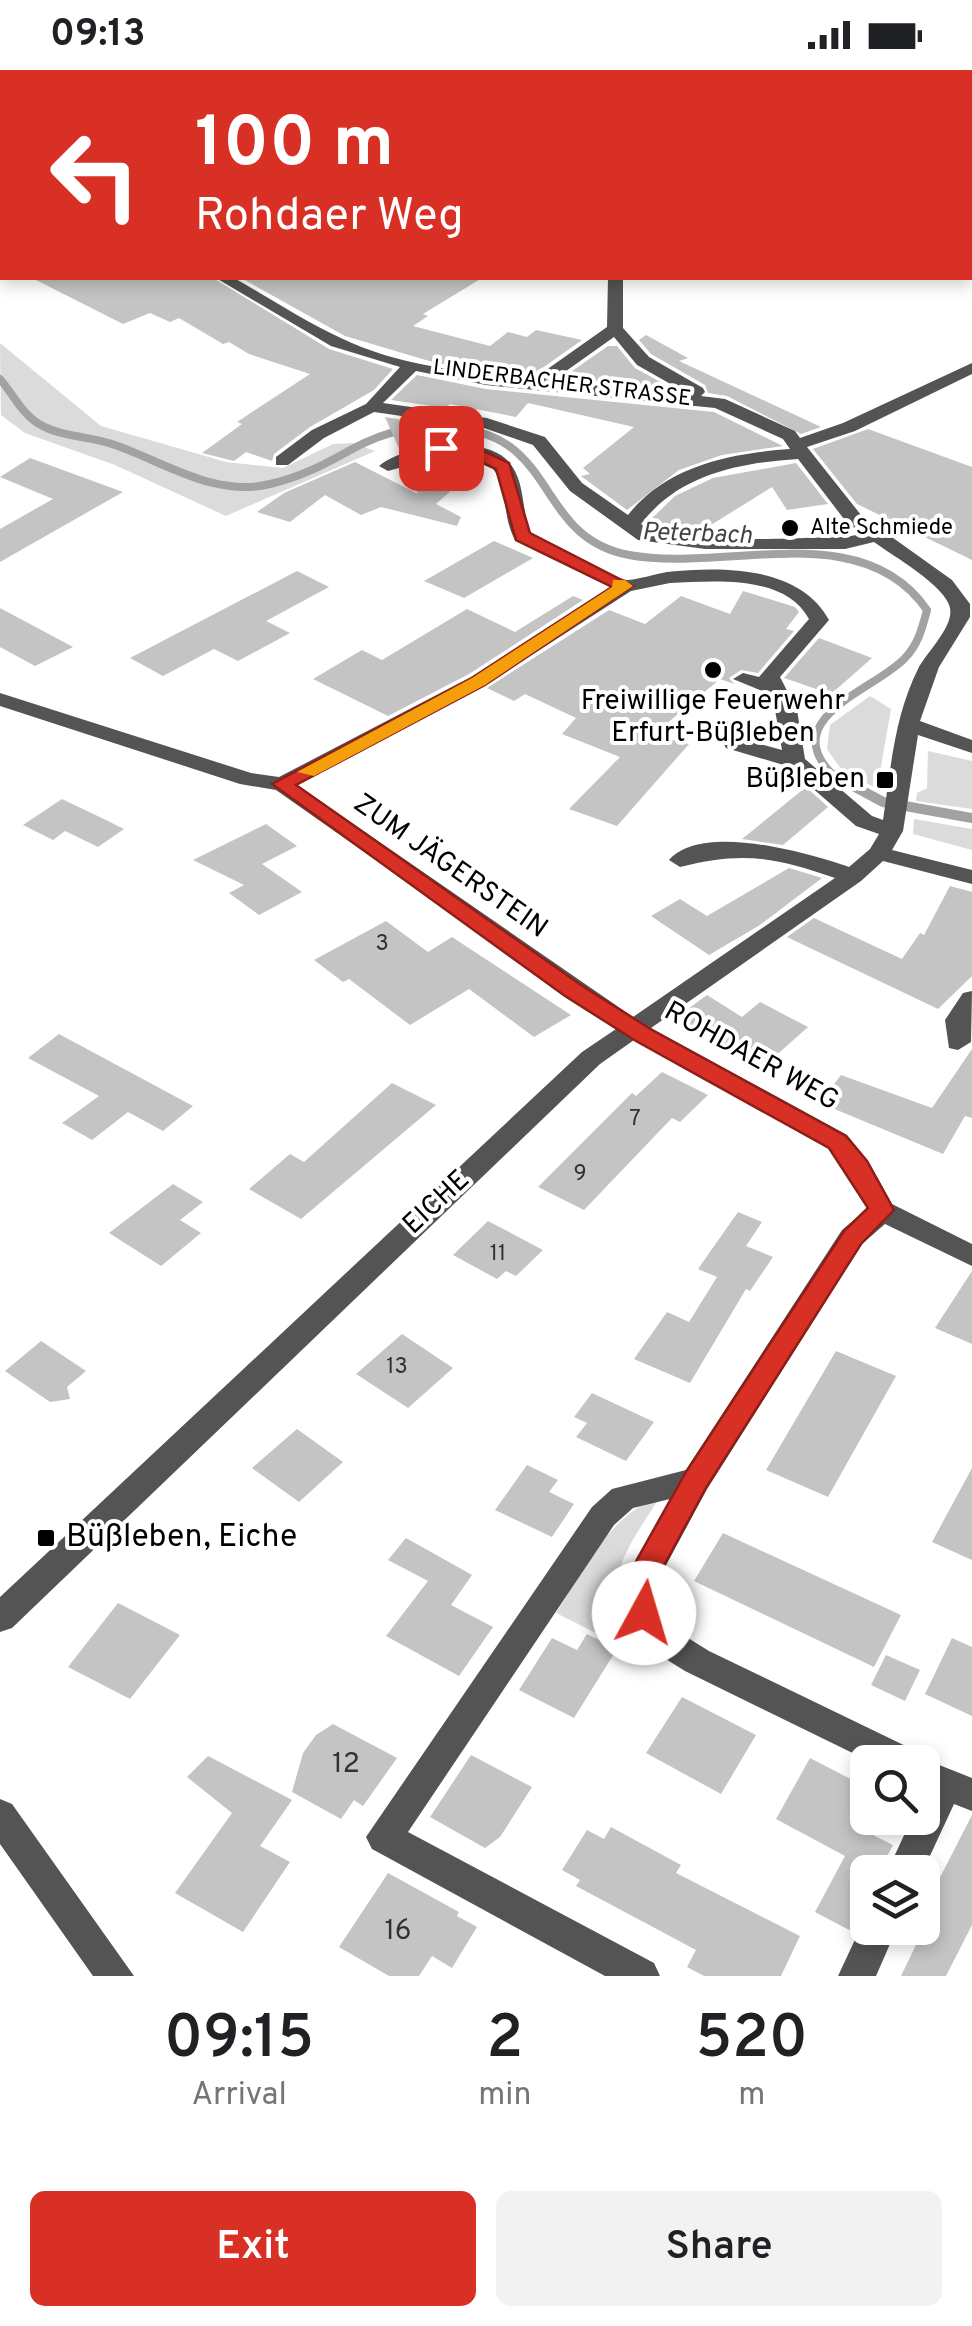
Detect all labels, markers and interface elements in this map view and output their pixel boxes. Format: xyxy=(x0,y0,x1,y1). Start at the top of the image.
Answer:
text: 09:13 xyxy=(50,11,146,60)
text: 100 m xyxy=(195,102,394,191)
icon: left xyxy=(30,110,160,240)
text: Rohdaer Weg xyxy=(195,189,464,246)
street label: LINDERBACHER STRASSE xyxy=(431,355,693,413)
pin xyxy=(399,406,484,491)
icon: arrive xyxy=(414,421,469,476)
place label: Alte Schmiede xyxy=(810,515,953,542)
water label: Peterbach xyxy=(641,517,753,553)
marker: Alte Schmiede xyxy=(779,517,801,539)
marker: Freiwillige Feuerwehr Erfurt-Büßleben xyxy=(702,659,724,681)
place label: Freiwillige Feuerwehr Erfurt-Büßleben xyxy=(581,684,845,752)
place label: Büßleben xyxy=(745,762,865,798)
marker: Büßleben xyxy=(874,769,896,791)
street label: ZUM JÄGERSTEIN xyxy=(346,786,555,947)
house number: 3 xyxy=(375,931,389,958)
street label: ROHDAER WEG xyxy=(657,994,845,1120)
house number: 7 xyxy=(629,1106,641,1133)
house number: 9 xyxy=(573,1161,587,1188)
street label: EICHE xyxy=(396,1163,478,1243)
house number: 11 xyxy=(490,1241,506,1268)
house number: 13 xyxy=(386,1354,408,1381)
place label: Büßleben, Eiche xyxy=(66,1518,297,1558)
marker: Büßleben, Eiche xyxy=(35,1527,57,1549)
position arrow xyxy=(592,1561,696,1665)
map controls xyxy=(850,1745,940,1945)
button: search xyxy=(850,1745,940,1835)
house number: 12 xyxy=(332,1747,360,1783)
button: layers xyxy=(850,1855,940,1945)
house number: 16 xyxy=(384,1914,412,1950)
text: 09:15 xyxy=(164,2003,314,2079)
text: 2 xyxy=(486,2003,523,2079)
text: 520 xyxy=(695,2003,808,2079)
text: Arrival xyxy=(191,2076,287,2116)
text: min xyxy=(478,2076,531,2116)
text: m xyxy=(738,2076,765,2116)
button: Exit xyxy=(30,2191,476,2306)
button: Share xyxy=(496,2191,942,2306)

